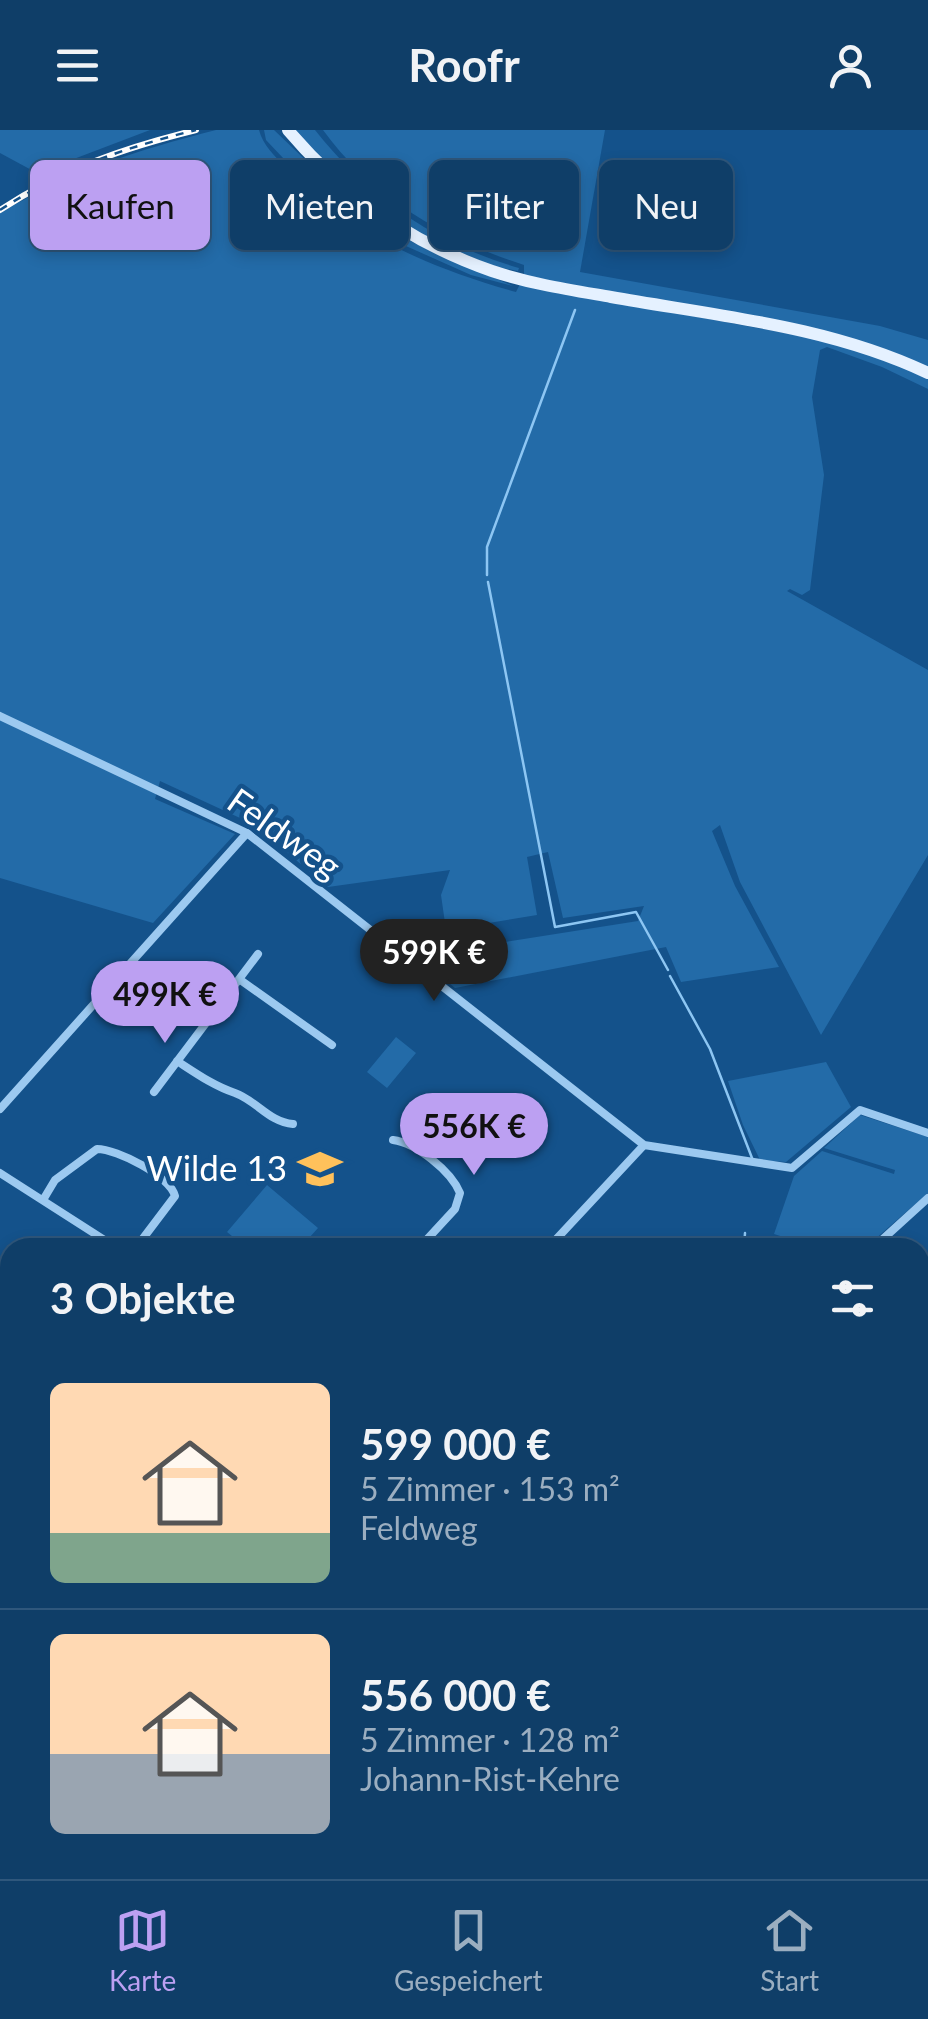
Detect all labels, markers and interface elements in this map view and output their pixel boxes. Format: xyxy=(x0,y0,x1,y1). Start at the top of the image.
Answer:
icon: menu xyxy=(50,38,105,93)
text: Roofr xyxy=(408,38,520,92)
icon: person xyxy=(823,38,878,93)
chip: Kaufen xyxy=(30,160,210,250)
chip: Mieten xyxy=(230,160,409,250)
chip: Filter xyxy=(429,160,579,250)
chip: Neu xyxy=(599,160,733,250)
street label: Feldweg xyxy=(220,778,350,886)
pin: 599K € xyxy=(353,919,515,1004)
text: 599K € xyxy=(382,932,486,971)
pin: 499K € xyxy=(84,961,246,1046)
text: 499K € xyxy=(113,974,217,1013)
pin: 556K € xyxy=(393,1093,555,1178)
text: 556K € xyxy=(422,1106,526,1145)
school or university icon: Wilde 13 xyxy=(296,1145,344,1193)
place label: Wilde 13 xyxy=(147,1146,287,1188)
icon: filters xyxy=(825,1271,880,1326)
text: 3 Objekte xyxy=(50,1273,235,1323)
text: 599 000 € xyxy=(360,1419,551,1469)
icon: home xyxy=(130,1423,250,1543)
text: 5 Zimmer · 153 m² xyxy=(360,1469,620,1508)
text: Feldweg xyxy=(360,1508,478,1547)
text: 556 000 € xyxy=(360,1670,551,1720)
icon: home xyxy=(130,1674,250,1794)
text: 5 Zimmer · 128 m² xyxy=(360,1720,620,1759)
text: Johann-Rist-Kehre xyxy=(360,1759,620,1798)
tab: Karte xyxy=(109,1903,176,1997)
tab: Gespeichert xyxy=(394,1903,542,1997)
tab: Start xyxy=(760,1903,819,1997)

